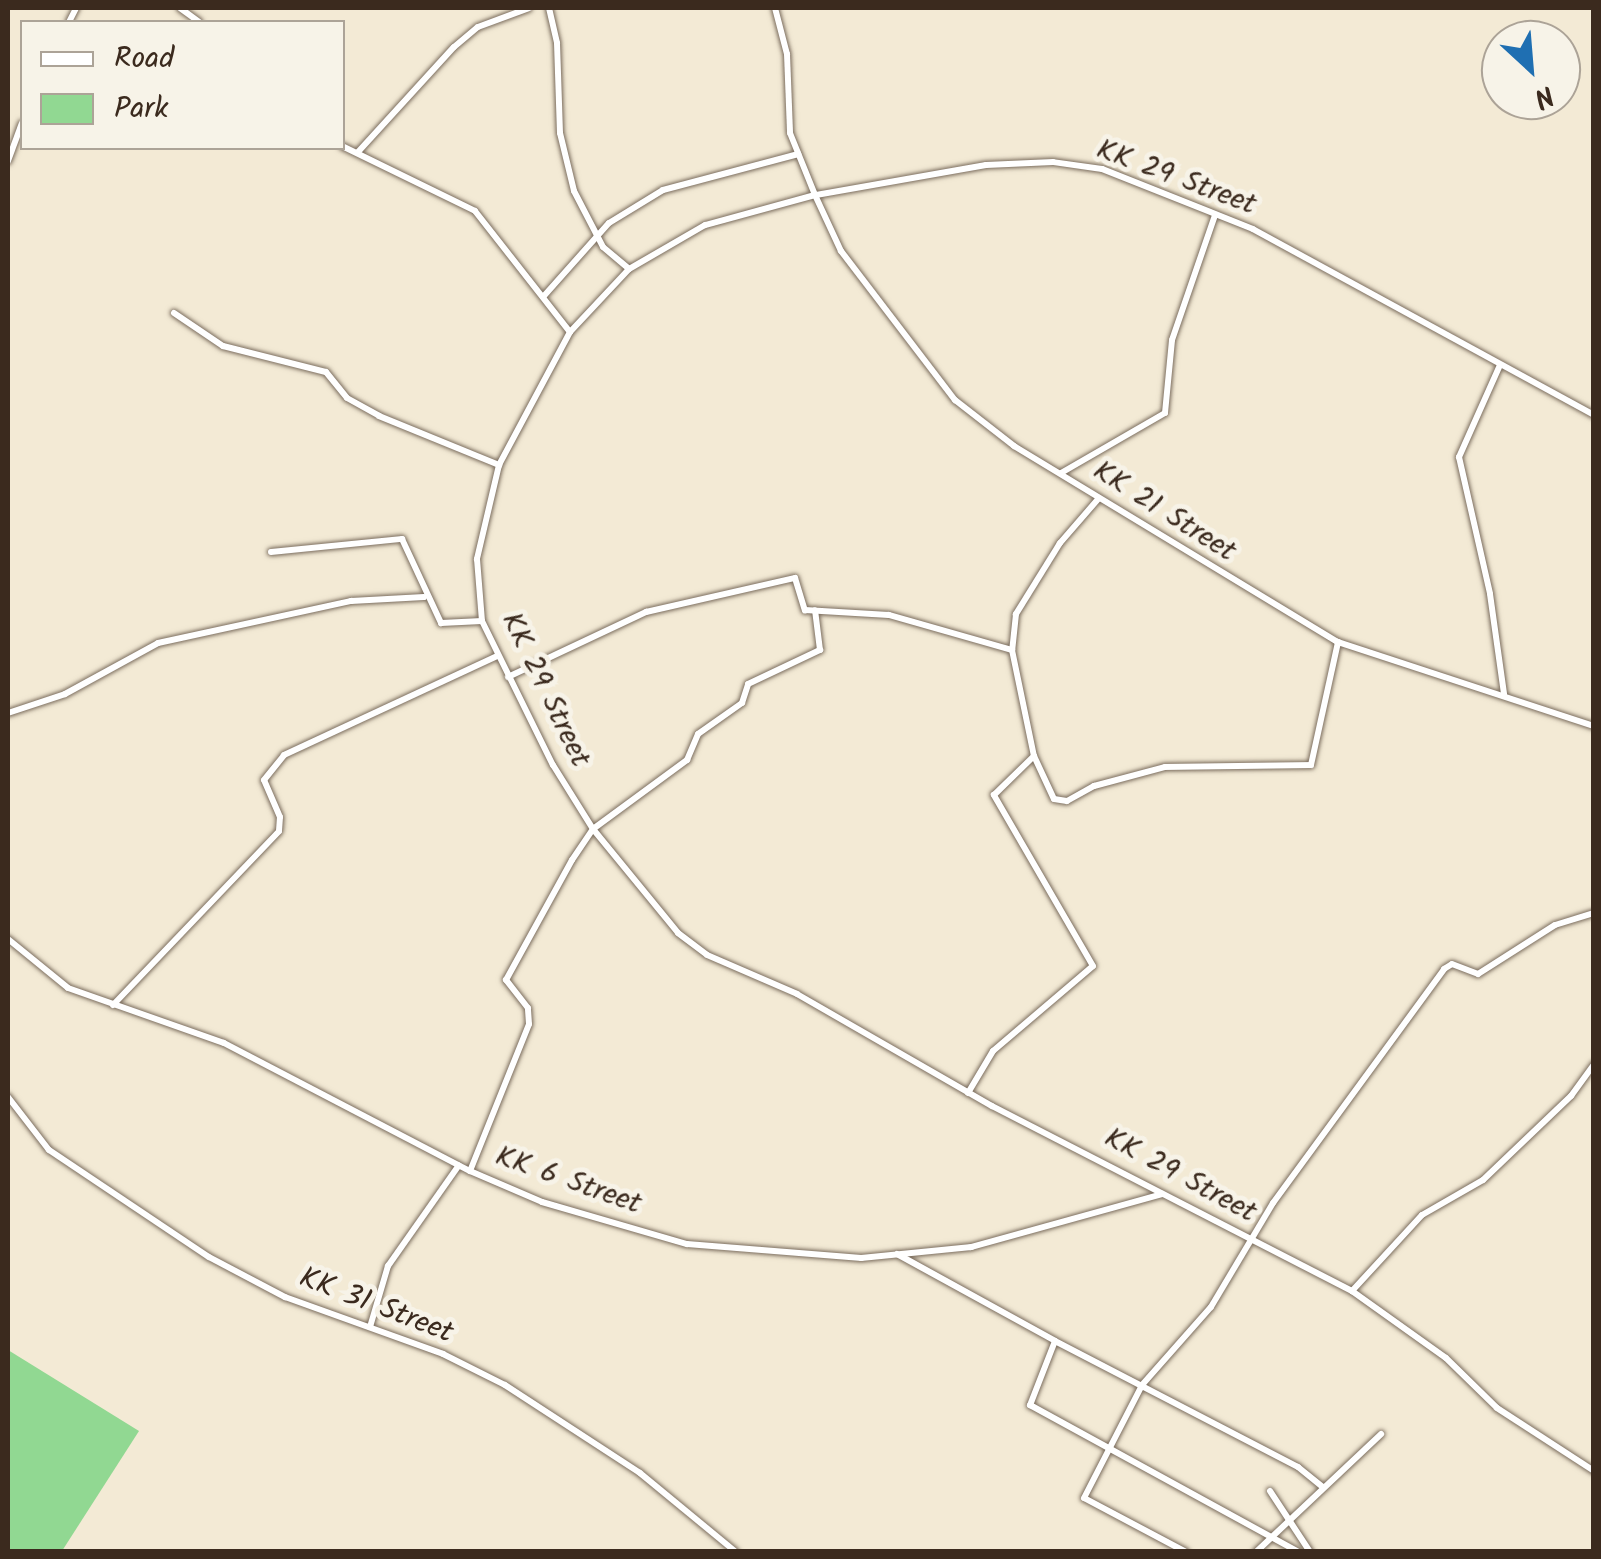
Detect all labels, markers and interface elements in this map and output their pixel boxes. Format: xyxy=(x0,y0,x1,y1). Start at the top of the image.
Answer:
legend xyxy=(20,20,345,150)
north arrow xyxy=(1481,20,1581,120)
text: Road xyxy=(114,35,174,83)
text: N xyxy=(1526,72,1561,120)
text: Park xyxy=(114,85,168,133)
street label: KK 29 Street xyxy=(1091,132,1261,224)
street label: KK 21 Street xyxy=(1086,454,1242,570)
street label: KK 29 Street xyxy=(492,607,598,773)
street label: KK 29 Street xyxy=(1098,1121,1262,1231)
street label: KK 6 Street xyxy=(490,1139,646,1223)
street label: KK 31 Street xyxy=(294,1260,458,1352)

